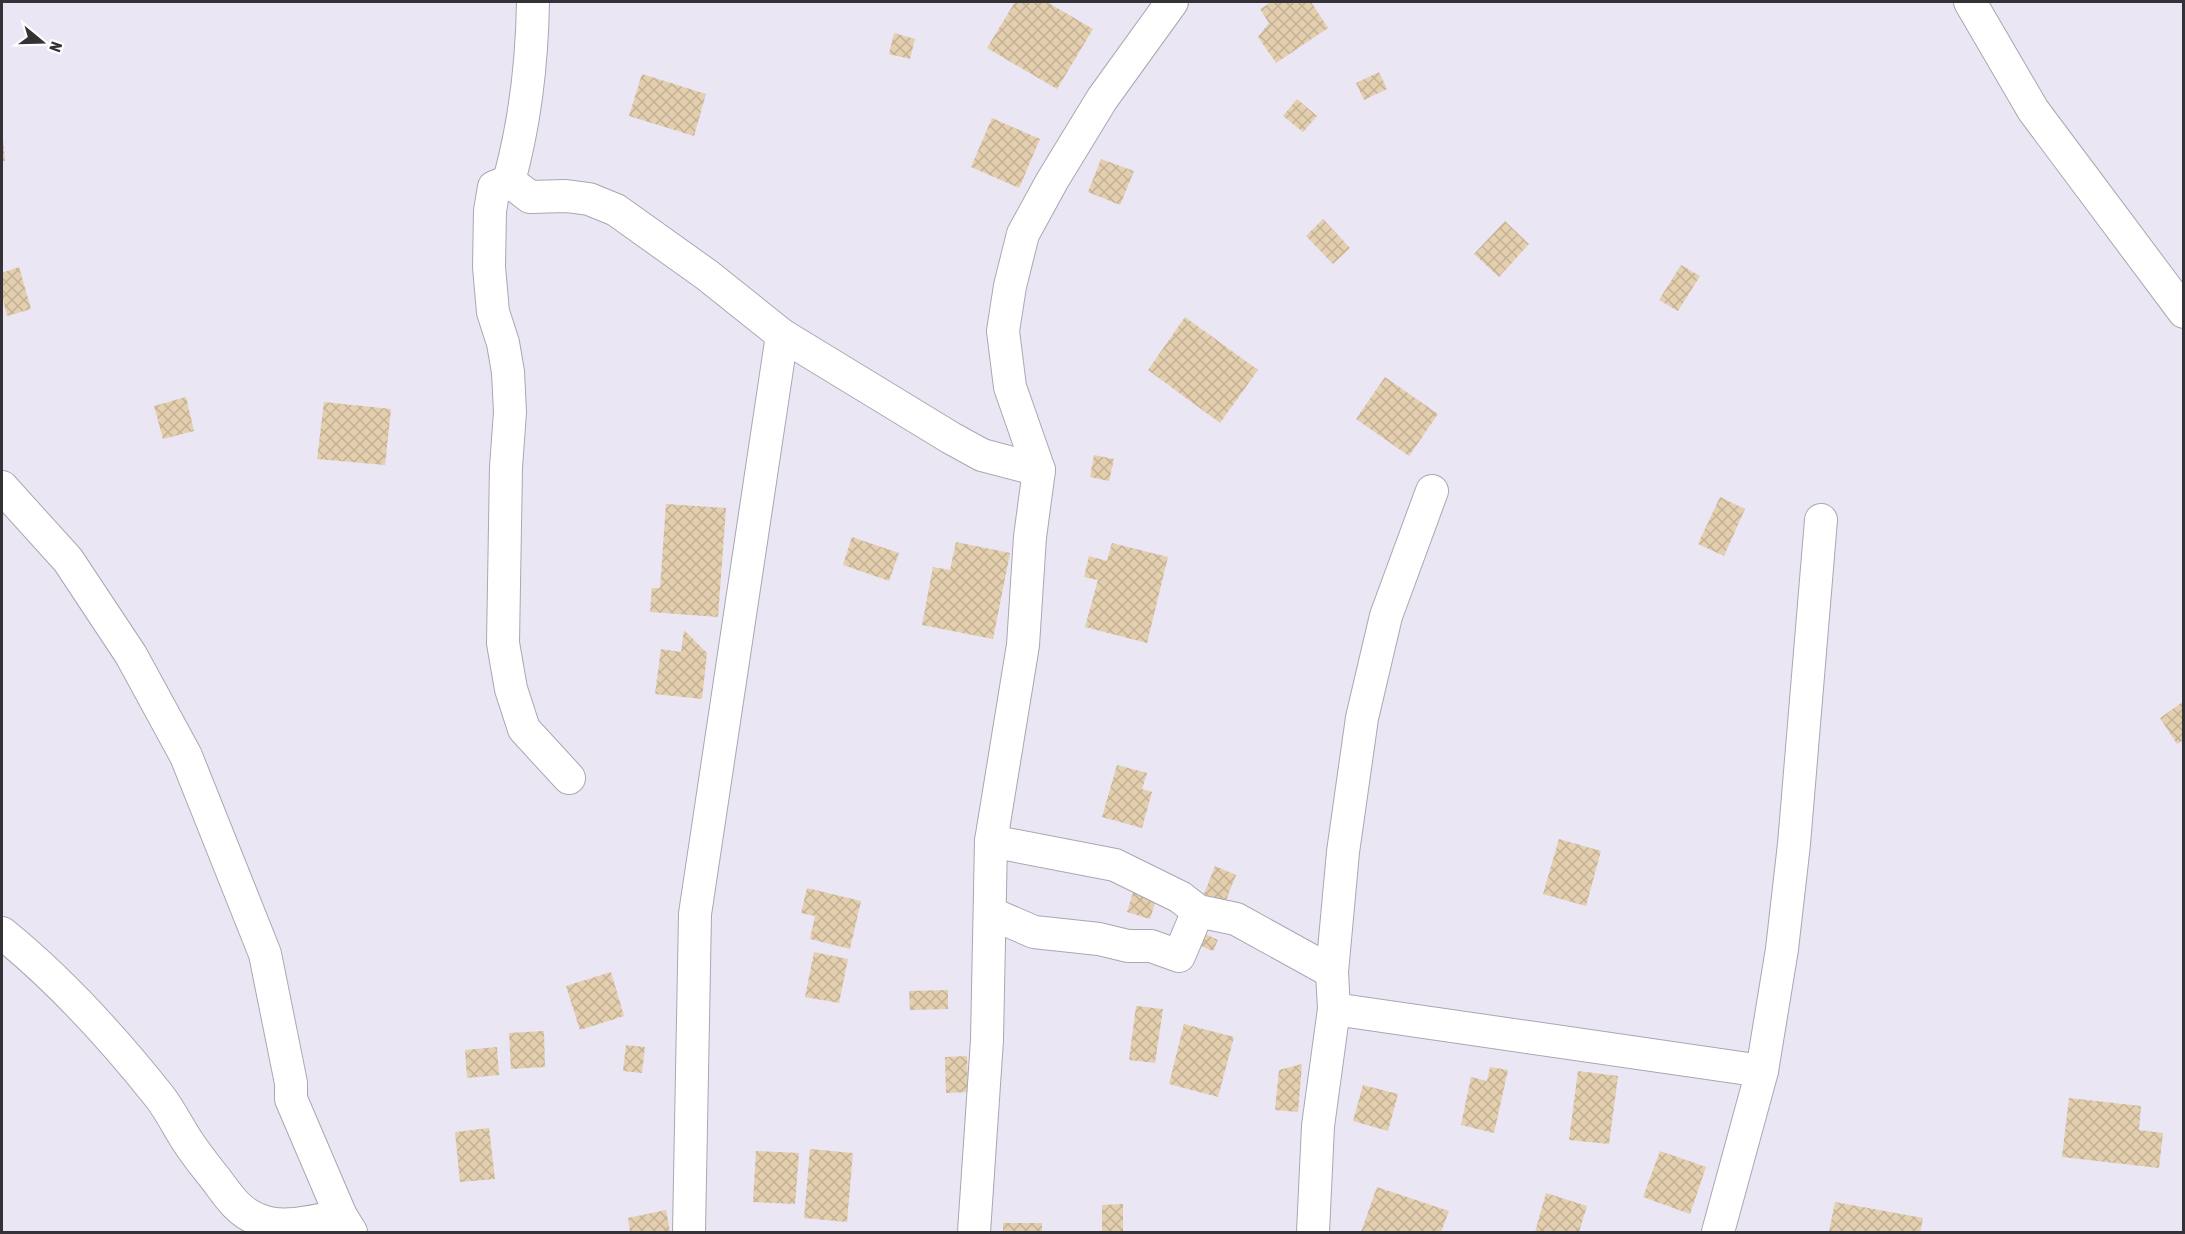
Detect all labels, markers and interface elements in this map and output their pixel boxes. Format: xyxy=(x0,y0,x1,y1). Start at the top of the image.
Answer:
north arrow xyxy=(12,12,72,72)
text: N xyxy=(46,39,66,54)

